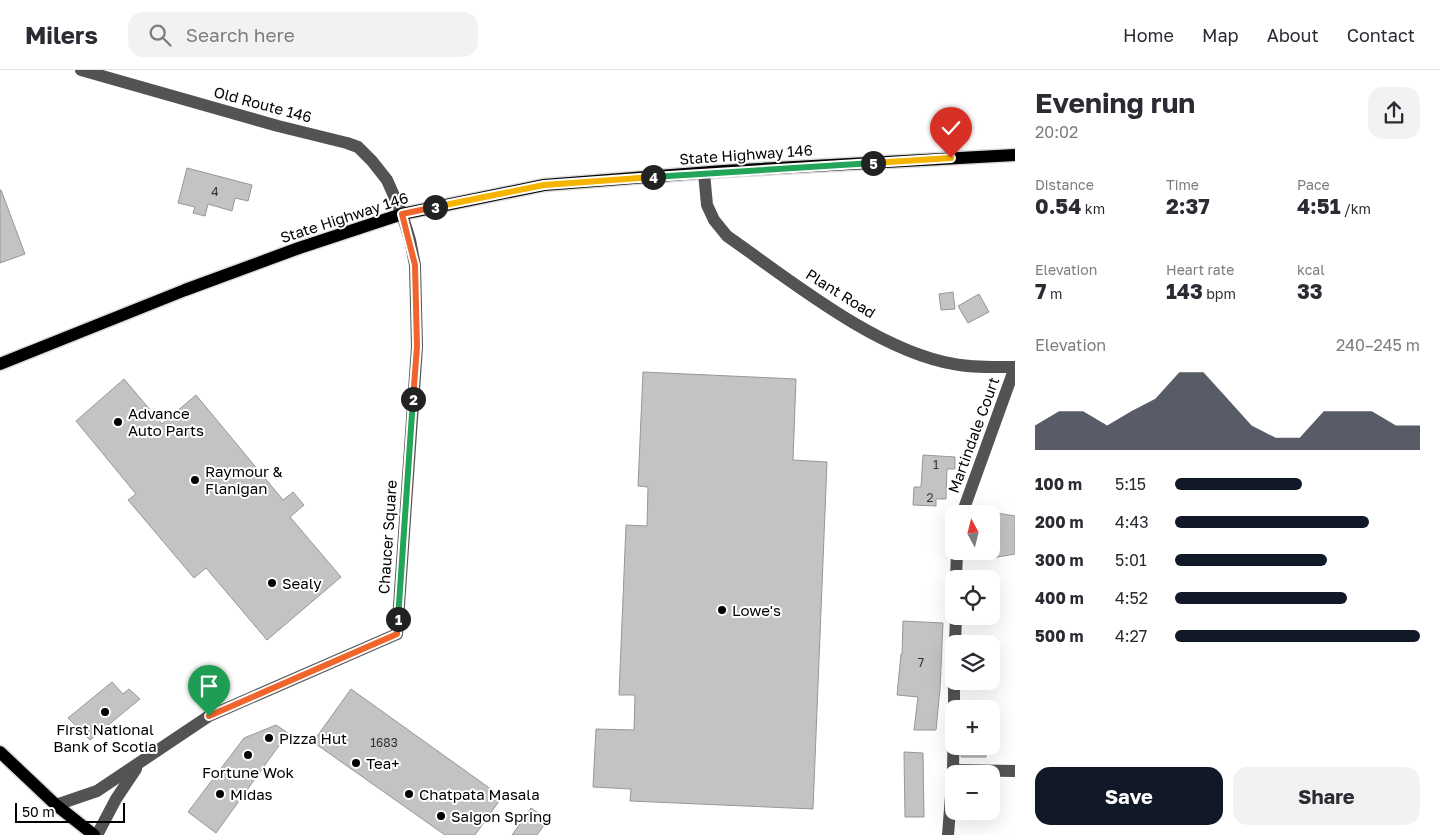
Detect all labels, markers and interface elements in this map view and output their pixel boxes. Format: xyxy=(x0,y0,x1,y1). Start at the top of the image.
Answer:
search box xyxy=(128,12,478,57)
text: Milers xyxy=(25,20,98,49)
icon: search xyxy=(146,21,174,49)
text: Search here xyxy=(186,23,295,46)
text: Home xyxy=(1123,24,1174,46)
text: Map xyxy=(1202,24,1239,46)
text: About xyxy=(1267,24,1319,46)
text: Contact xyxy=(1347,24,1415,46)
street label: Old Route 146 xyxy=(212,82,314,126)
text: Evening run xyxy=(1035,86,1195,119)
button: share xyxy=(1368,87,1420,139)
pin xyxy=(930,107,972,158)
icon: check xyxy=(937,114,965,142)
text: 20:02 xyxy=(1035,122,1078,142)
street label: State Highway 146 xyxy=(679,140,813,168)
pin: 5 xyxy=(860,150,886,176)
text: 5 xyxy=(869,155,878,172)
pin: 4 xyxy=(640,164,666,190)
text: 4 xyxy=(649,169,658,186)
text: Distance xyxy=(1035,176,1094,193)
text: Time xyxy=(1166,176,1199,193)
text: Pace xyxy=(1297,176,1330,193)
house number: 4 xyxy=(211,184,219,199)
street label: State Highway 146 xyxy=(278,188,410,246)
text: 0.54 xyxy=(1035,193,1081,219)
text: 2:37 xyxy=(1166,193,1210,219)
text: 4:51 xyxy=(1297,193,1340,219)
pin: 3 xyxy=(422,194,448,220)
text: 3 xyxy=(431,199,440,216)
text: km xyxy=(1081,200,1105,217)
text: /km xyxy=(1340,200,1371,217)
text: Elevation xyxy=(1035,261,1097,278)
text: Heart rate xyxy=(1166,261,1234,278)
text: kcal xyxy=(1297,261,1325,278)
street label: Plant Road xyxy=(803,265,879,321)
text: 7 xyxy=(1035,278,1046,304)
text: 143 xyxy=(1166,278,1203,304)
text: 33 xyxy=(1297,278,1323,304)
text: m xyxy=(1046,285,1062,302)
text: bpm xyxy=(1203,285,1236,302)
text: Elevation xyxy=(1035,335,1106,355)
text: 240–245 m xyxy=(1336,335,1420,355)
street label: Martindale Court xyxy=(944,375,1002,495)
pin: 2 xyxy=(400,386,426,412)
text: 2 xyxy=(409,391,418,408)
place label: Advance Auto Parts xyxy=(128,404,204,439)
marker: Advance Auto Parts xyxy=(112,416,124,428)
house number: 1 xyxy=(933,457,939,472)
place label: Raymour & Flanigan xyxy=(205,462,283,497)
marker: Raymour & Flanigan xyxy=(189,474,201,486)
text: 100 m xyxy=(1035,474,1082,494)
text: 5:15 xyxy=(1115,474,1146,494)
street label: Chaucer Square xyxy=(374,479,400,595)
house number: 2 xyxy=(927,490,934,505)
north arrow xyxy=(945,505,1000,560)
map controls xyxy=(945,505,1000,820)
text: 200 m xyxy=(1035,512,1084,532)
text: 4:43 xyxy=(1115,512,1149,532)
text: 300 m xyxy=(1035,550,1084,570)
text: 5:01 xyxy=(1115,550,1147,570)
button: locate xyxy=(945,570,1000,625)
place label: Sealy xyxy=(282,574,322,592)
marker: Sealy xyxy=(266,577,278,589)
text: 400 m xyxy=(1035,588,1084,608)
text: 4:52 xyxy=(1115,588,1148,608)
place label: Lowe's xyxy=(732,601,781,619)
marker: Lowe's xyxy=(716,604,728,616)
pin: 1 xyxy=(386,606,410,632)
text: 1 xyxy=(395,611,402,628)
text: 500 m xyxy=(1035,626,1084,646)
text: 4:27 xyxy=(1115,626,1147,646)
button: layers xyxy=(945,635,1000,690)
house number: 7 xyxy=(918,655,924,670)
pin xyxy=(188,665,230,716)
icon: arrive xyxy=(195,672,223,700)
button: + xyxy=(945,700,1000,755)
marker: First National Bank of Scotia xyxy=(99,706,111,718)
place label: First National Bank of Scotia xyxy=(53,720,157,755)
place label: Pizza Hut xyxy=(279,729,347,747)
marker: Pizza Hut xyxy=(263,732,275,744)
house number: 1683 xyxy=(370,735,398,750)
marker: Fortune Wok xyxy=(242,749,254,761)
place label: Tea+ xyxy=(366,754,399,772)
marker: Tea+ xyxy=(350,757,362,769)
place label: Fortune Wok xyxy=(202,763,294,781)
button: − xyxy=(945,765,1000,820)
button: Save xyxy=(1035,767,1223,825)
button: Share xyxy=(1233,767,1420,825)
place label: Midas xyxy=(230,785,273,803)
place label: Chatpata Masala xyxy=(419,785,540,803)
marker: Midas xyxy=(214,788,226,800)
marker: Chatpata Masala xyxy=(403,788,415,800)
scale bar xyxy=(15,800,125,823)
text: 50 m xyxy=(22,803,55,820)
place label: Saigon Spring xyxy=(451,807,551,825)
marker: Saigon Spring xyxy=(435,810,447,822)

